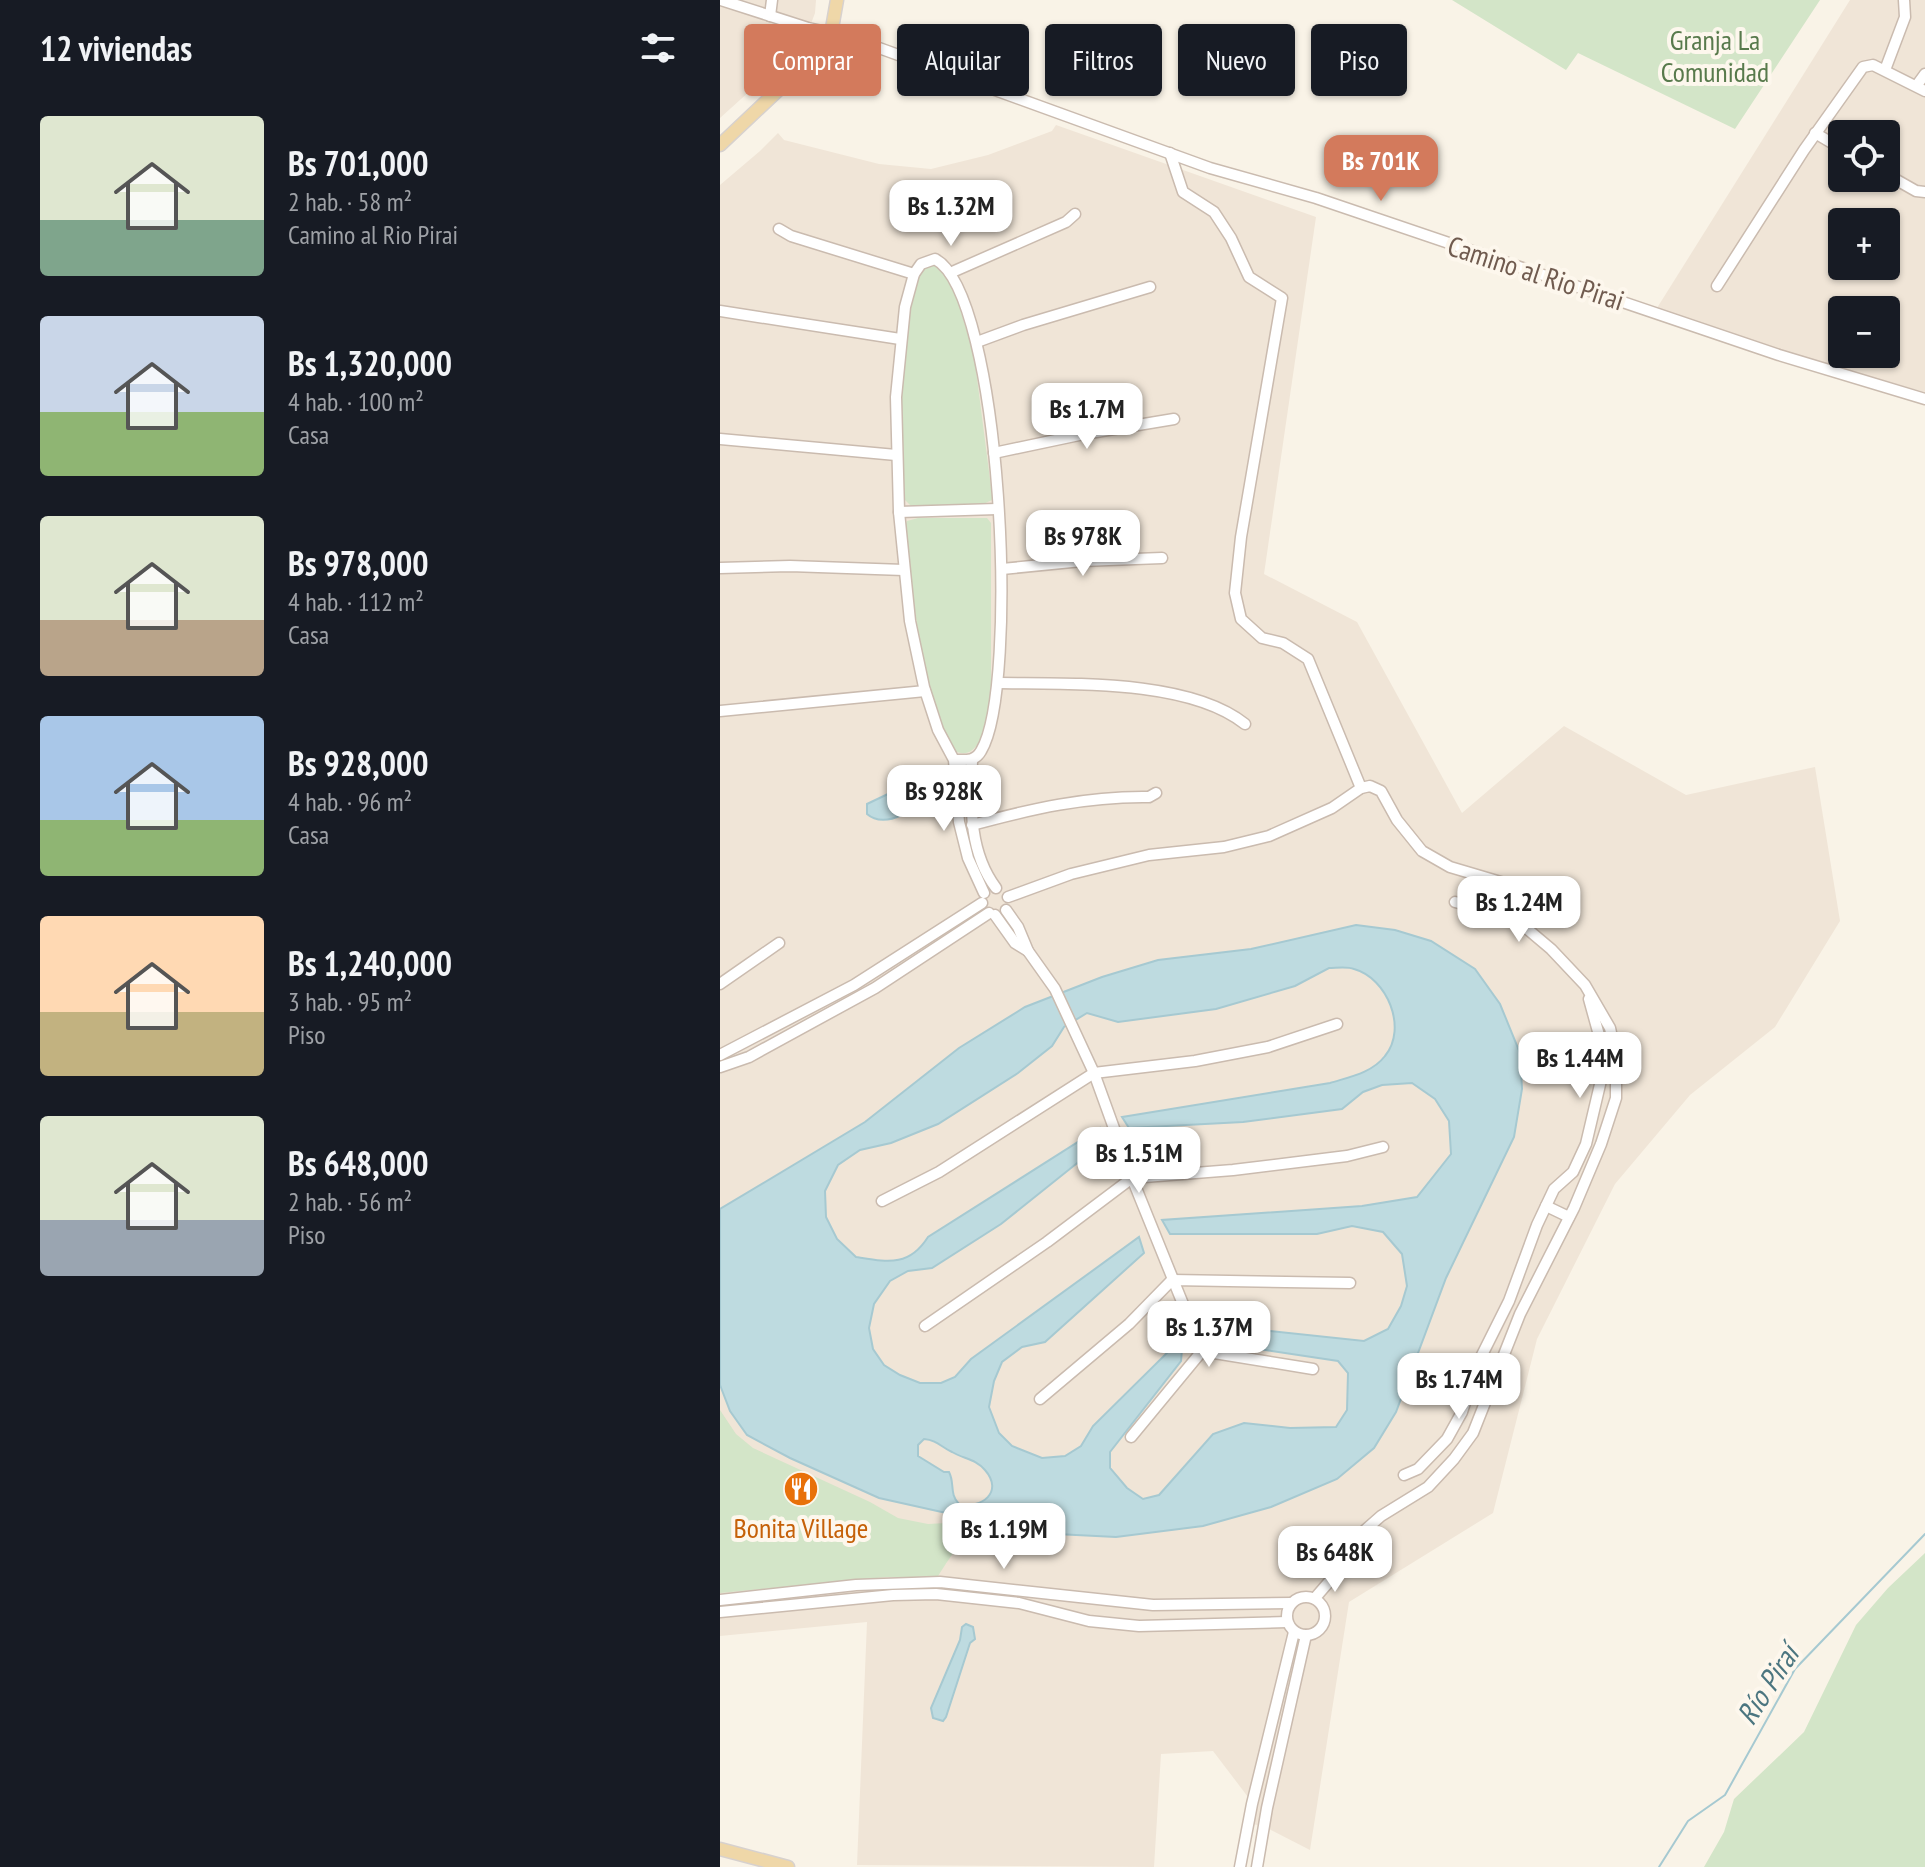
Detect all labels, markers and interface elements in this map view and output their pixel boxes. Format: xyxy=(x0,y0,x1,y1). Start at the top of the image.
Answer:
park label: Granja La Comunidad xyxy=(1661,21,1769,90)
chip: Comprar xyxy=(744,24,881,96)
chip: Alquilar xyxy=(897,24,1029,96)
chip: Filtros xyxy=(1045,24,1162,96)
chip: Nuevo xyxy=(1178,24,1295,96)
chip: Piso xyxy=(1311,24,1407,96)
text: 12 viviendas xyxy=(40,26,192,70)
icon: filters xyxy=(636,26,680,70)
map controls xyxy=(1828,120,1900,368)
button: locate xyxy=(1828,120,1900,192)
pin: Bs 701K xyxy=(1307,135,1455,203)
text: Bs 701,000 xyxy=(288,141,428,185)
text: Bs 701K xyxy=(1342,144,1420,177)
icon: home xyxy=(104,148,200,244)
pin: Bs 1.32M xyxy=(868,180,1034,248)
text: 2 hab. · 58 m² xyxy=(288,185,412,218)
text: Bs 1.32M xyxy=(907,189,995,222)
button: + xyxy=(1828,208,1900,280)
text: Camino al Rio Pirai xyxy=(288,218,458,251)
street label: Camino al Rio Pirai xyxy=(1443,227,1629,318)
button: − xyxy=(1828,296,1900,368)
text: Bs 1,320,000 xyxy=(288,341,452,385)
icon: home xyxy=(104,348,200,444)
pin: Bs 1.7M xyxy=(1013,383,1161,451)
text: 4 hab. · 100 m² xyxy=(288,385,424,418)
text: Bs 1.7M xyxy=(1050,392,1124,425)
text: Casa xyxy=(288,418,329,451)
pin: Bs 978K xyxy=(1009,510,1157,578)
text: Bs 978K xyxy=(1044,519,1122,552)
text: Bs 978,000 xyxy=(288,541,428,585)
icon: home xyxy=(104,548,200,644)
text: 4 hab. · 112 m² xyxy=(288,585,424,618)
text: Casa xyxy=(288,618,329,651)
text: Bs 928,000 xyxy=(288,741,428,785)
icon: home xyxy=(104,748,200,844)
pin: Bs 928K xyxy=(870,765,1018,833)
text: Bs 928K xyxy=(905,774,983,807)
text: 4 hab. · 96 m² xyxy=(288,785,412,818)
text: Casa xyxy=(288,818,329,851)
pin: Bs 1.24M xyxy=(1436,876,1602,944)
text: Bs 1.24M xyxy=(1475,885,1563,918)
text: Bs 1,240,000 xyxy=(288,941,452,985)
icon: home xyxy=(104,948,200,1044)
text: 3 hab. · 95 m² xyxy=(288,985,412,1018)
text: Piso xyxy=(288,1018,325,1051)
pin: Bs 1.44M xyxy=(1497,1032,1663,1100)
text: Bs 1.44M xyxy=(1536,1041,1624,1074)
pin: Bs 1.51M xyxy=(1056,1127,1222,1195)
text: Bs 1.51M xyxy=(1095,1136,1183,1169)
text: Bs 648,000 xyxy=(288,1141,428,1185)
icon: home xyxy=(104,1148,200,1244)
text: 2 hab. · 56 m² xyxy=(288,1185,412,1218)
text: Piso xyxy=(288,1218,325,1251)
pin: Bs 1.37M xyxy=(1126,1301,1292,1369)
text: Bs 1.37M xyxy=(1165,1310,1253,1343)
pin: Bs 1.74M xyxy=(1376,1353,1542,1421)
text: Bs 1.74M xyxy=(1415,1362,1503,1395)
restaurant icon: Bonita Village xyxy=(782,1470,820,1508)
pin: Bs 1.19M xyxy=(921,1503,1087,1571)
place label: Bonita Village xyxy=(734,1509,868,1546)
text: Bs 1.19M xyxy=(960,1512,1048,1545)
pin: Bs 648K xyxy=(1261,1526,1409,1594)
text: Bs 648K xyxy=(1296,1535,1374,1568)
water label: Río Piraí xyxy=(1727,1632,1810,1731)

